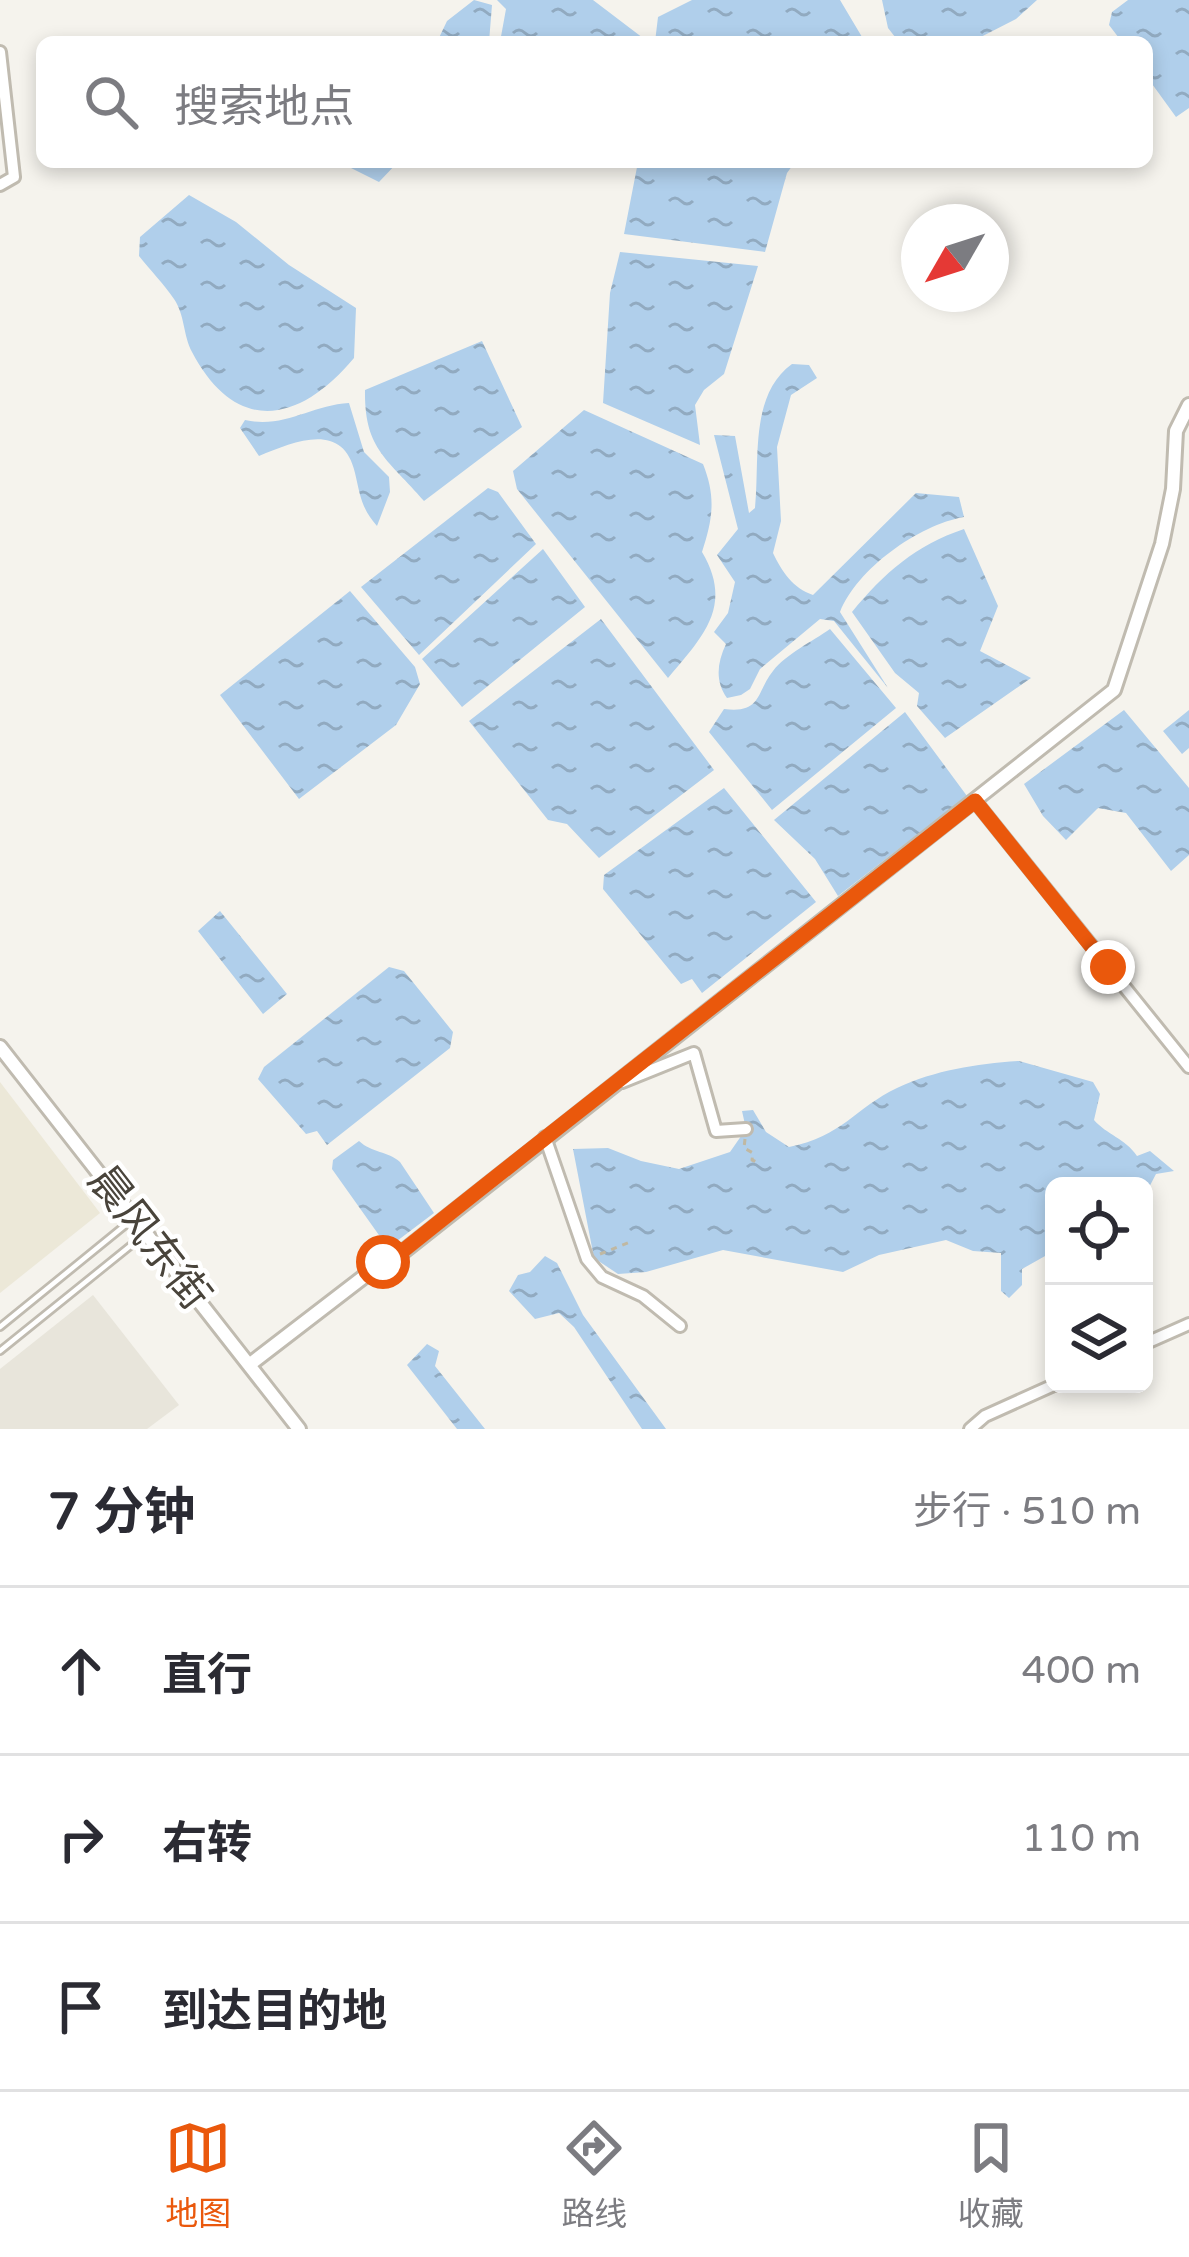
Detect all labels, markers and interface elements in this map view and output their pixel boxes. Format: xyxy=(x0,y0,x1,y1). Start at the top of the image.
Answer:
search box xyxy=(36,36,1153,168)
icon: search xyxy=(78,69,144,135)
text: 搜索地点 xyxy=(174,81,354,135)
north arrow xyxy=(901,204,1009,312)
route end xyxy=(1081,940,1135,994)
street label: 晨风东街 xyxy=(77,1156,221,1320)
map controls xyxy=(1045,1177,1153,1393)
button: locate xyxy=(1045,1177,1153,1285)
route start xyxy=(356,1235,410,1289)
button: layers xyxy=(1045,1285,1153,1393)
text: 7 分钟 xyxy=(48,1482,195,1544)
text: 步行 · 510 m xyxy=(913,1488,1141,1535)
icon: ahead xyxy=(48,1638,114,1704)
text: 400 m xyxy=(1022,1647,1141,1694)
text: 直行 xyxy=(162,1649,252,1703)
icon: right xyxy=(48,1806,114,1872)
text: 110 m xyxy=(1022,1815,1141,1862)
text: 右转 xyxy=(162,1817,252,1871)
icon: arrive xyxy=(48,1974,114,2040)
text: 到达目的地 xyxy=(162,1985,387,2039)
tab: 地图 xyxy=(165,2115,231,2235)
tab: 路线 xyxy=(561,2115,627,2235)
tab: 收藏 xyxy=(958,2115,1024,2235)

